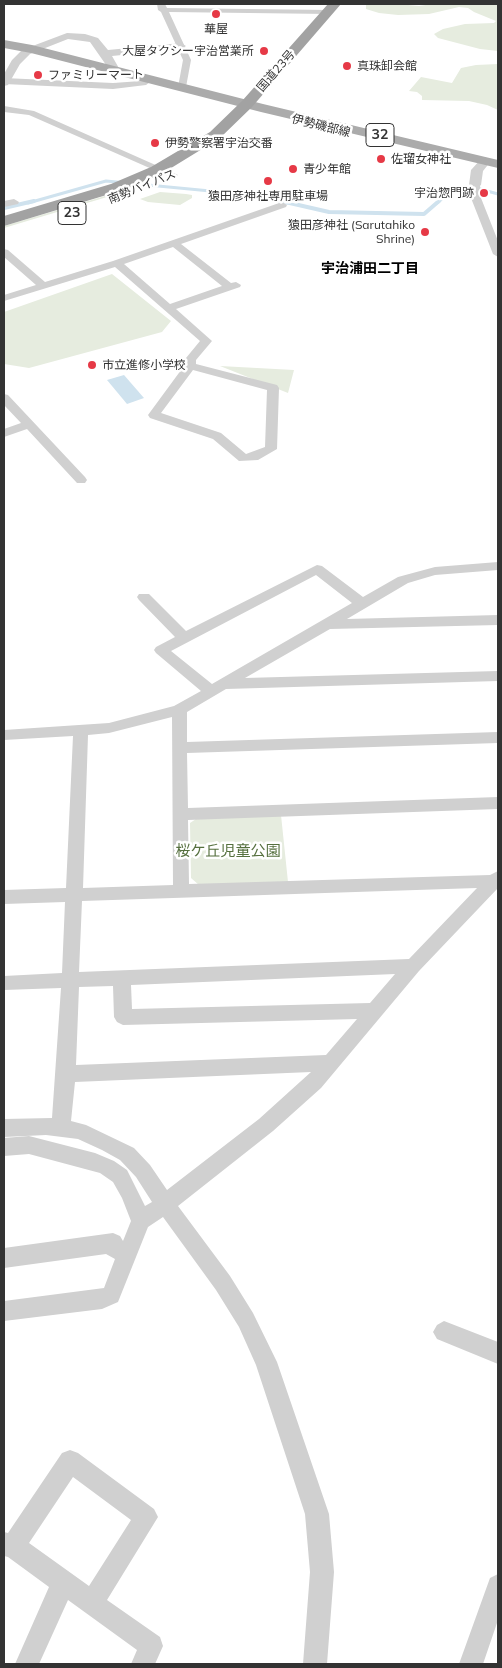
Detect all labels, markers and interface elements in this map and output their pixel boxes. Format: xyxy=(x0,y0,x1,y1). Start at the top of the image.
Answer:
marker: 華屋 xyxy=(210,8,222,20)
place label: 華屋 xyxy=(204,22,228,36)
place label: 大屋タクシー宇治営業所 xyxy=(122,44,254,58)
marker: 大屋タクシー宇治営業所 xyxy=(258,45,270,57)
street label: 国道23号 xyxy=(254,47,298,95)
place label: 真珠卸会館 xyxy=(357,59,417,73)
marker: 真珠卸会館 xyxy=(341,60,353,72)
place label: ファミリーマート xyxy=(48,68,144,82)
marker: ファミリーマート xyxy=(32,69,44,81)
street label: 伊勢磯部線 xyxy=(290,112,352,140)
road number: 32 xyxy=(366,124,394,146)
place label: 伊勢警察署宇治交番 xyxy=(165,136,273,150)
marker: 伊勢警察署宇治交番 xyxy=(149,137,161,149)
place label: 佐瑠女神社 xyxy=(391,152,451,166)
marker: 佐瑠女神社 xyxy=(375,153,387,165)
place label: 青少年館 xyxy=(303,162,351,176)
marker: 青少年館 xyxy=(287,163,299,175)
street label: 南勢バイパス xyxy=(106,167,178,207)
marker: 猿田彦神社専用駐車場 xyxy=(262,175,274,187)
place label: 宇治惣門跡 xyxy=(414,186,474,200)
marker: 宇治惣門跡 xyxy=(478,187,490,199)
place label: 猿田彦神社専用駐車場 xyxy=(208,189,328,203)
road number: 23 xyxy=(58,202,86,224)
place label: 猿田彦神社 (Sarutahiko Shrine) xyxy=(288,218,415,246)
marker: 猿田彦神社 (Sarutahiko Shrine) xyxy=(419,226,431,238)
district label: 宇治浦田二丁目 xyxy=(321,261,419,277)
place label: 市立進修小学校 xyxy=(102,358,186,372)
marker: 市立進修小学校 xyxy=(86,359,98,371)
park label: 桜ケ丘児童公園 xyxy=(176,842,280,860)

